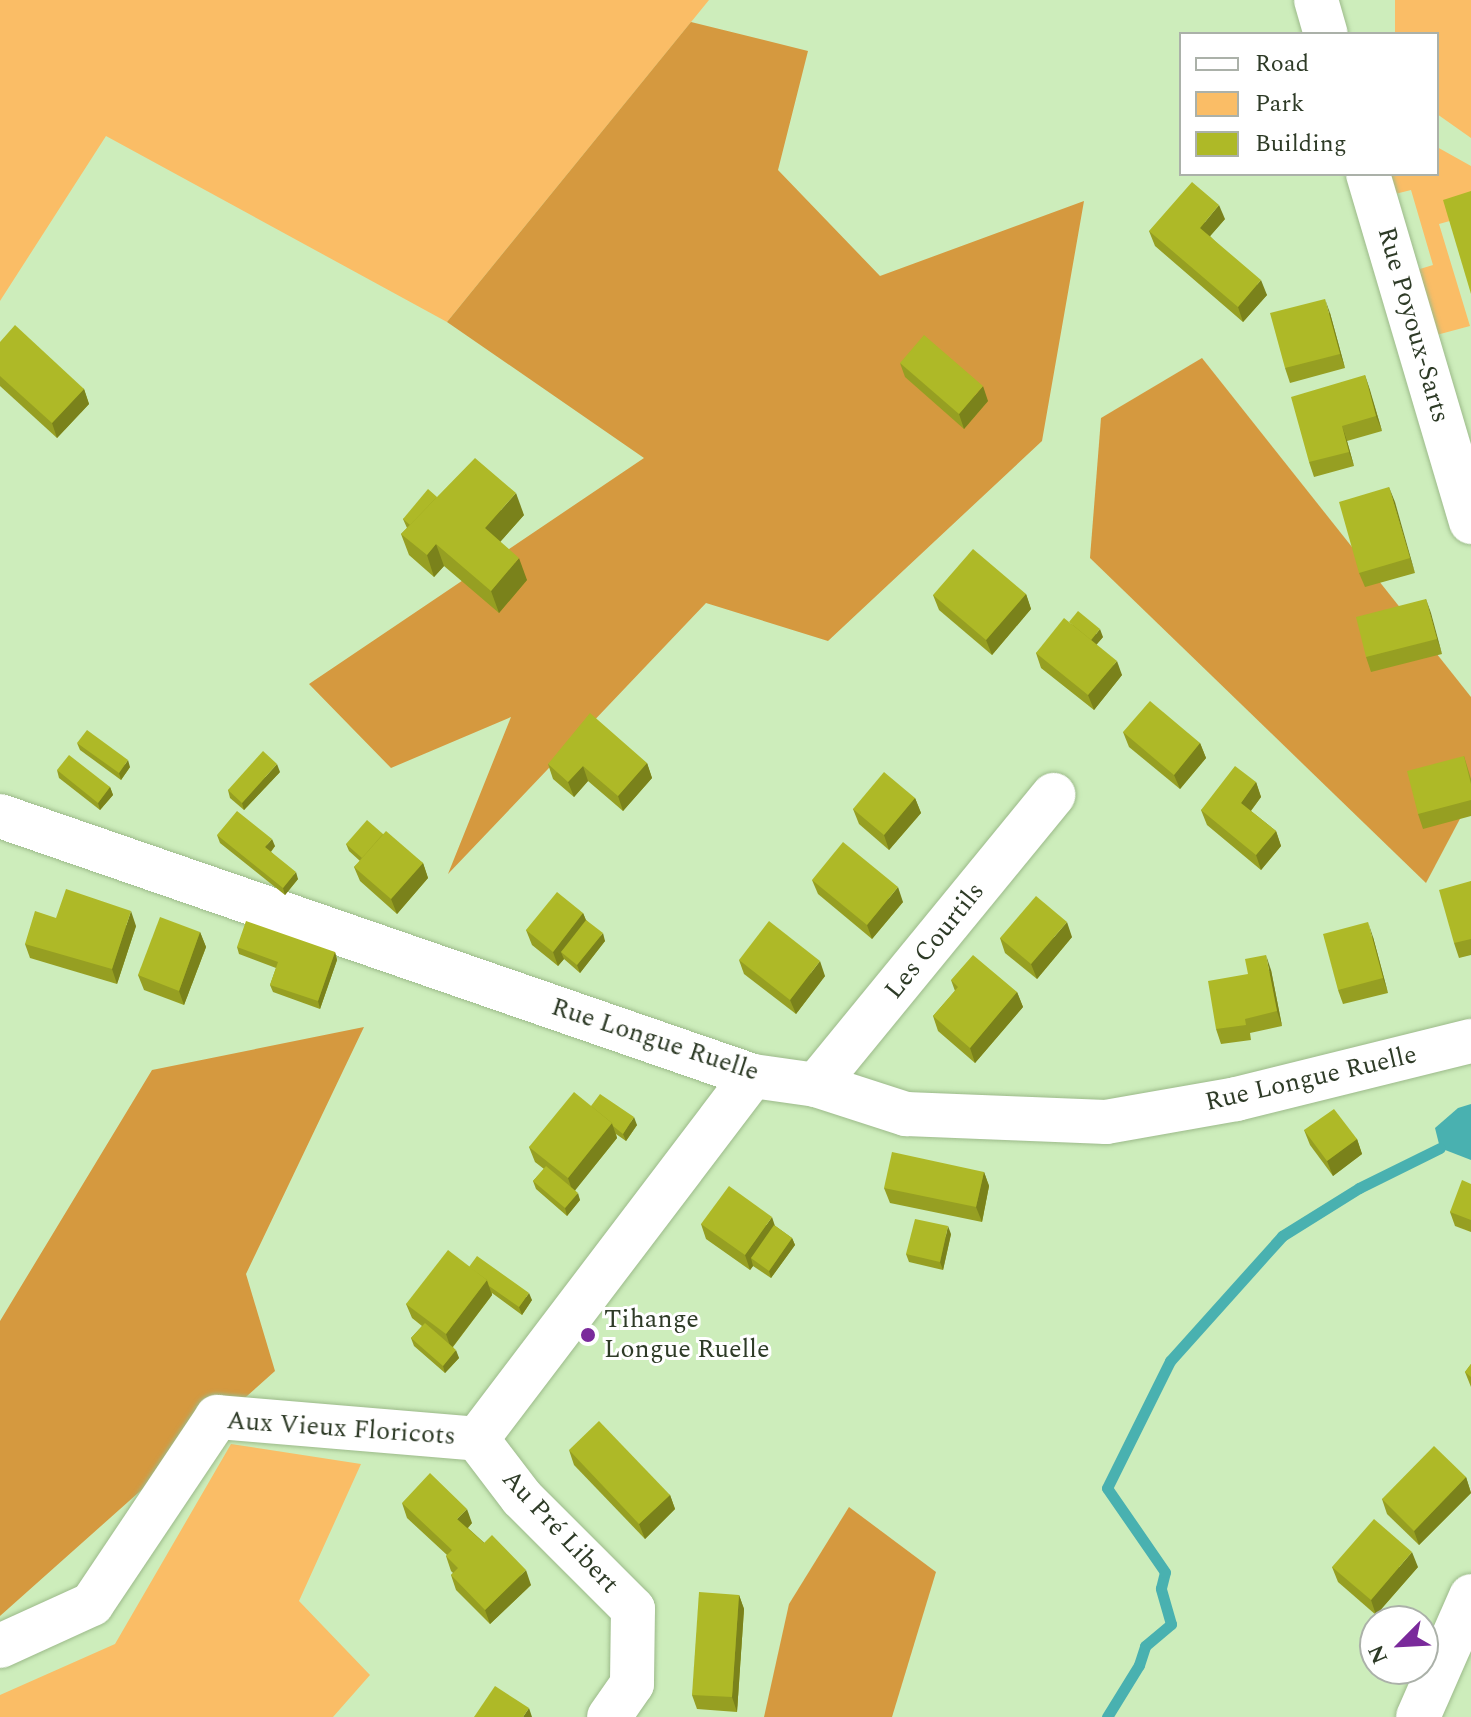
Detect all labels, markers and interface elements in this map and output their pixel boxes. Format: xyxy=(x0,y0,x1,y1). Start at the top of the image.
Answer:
legend xyxy=(1179,32,1439,176)
text: Road xyxy=(1255,46,1309,82)
text: Park xyxy=(1255,86,1305,122)
text: Building xyxy=(1255,126,1347,162)
street label: Rue Poyoux-Sarts xyxy=(1370,223,1456,427)
street label: Les Courtils xyxy=(879,876,991,1006)
street label: Rue Longue Ruelle xyxy=(547,992,763,1088)
street label: Rue Longue Ruelle xyxy=(1202,1039,1420,1119)
place label: Tihange Longue Ruelle xyxy=(604,1304,770,1366)
marker: Tihange Longue Ruelle xyxy=(579,1326,597,1344)
street label: Aux Vieux Floricots xyxy=(225,1405,457,1453)
street label: Au Pré Libert xyxy=(495,1464,625,1600)
north arrow xyxy=(1359,1605,1439,1685)
text: N xyxy=(1360,1639,1397,1669)

